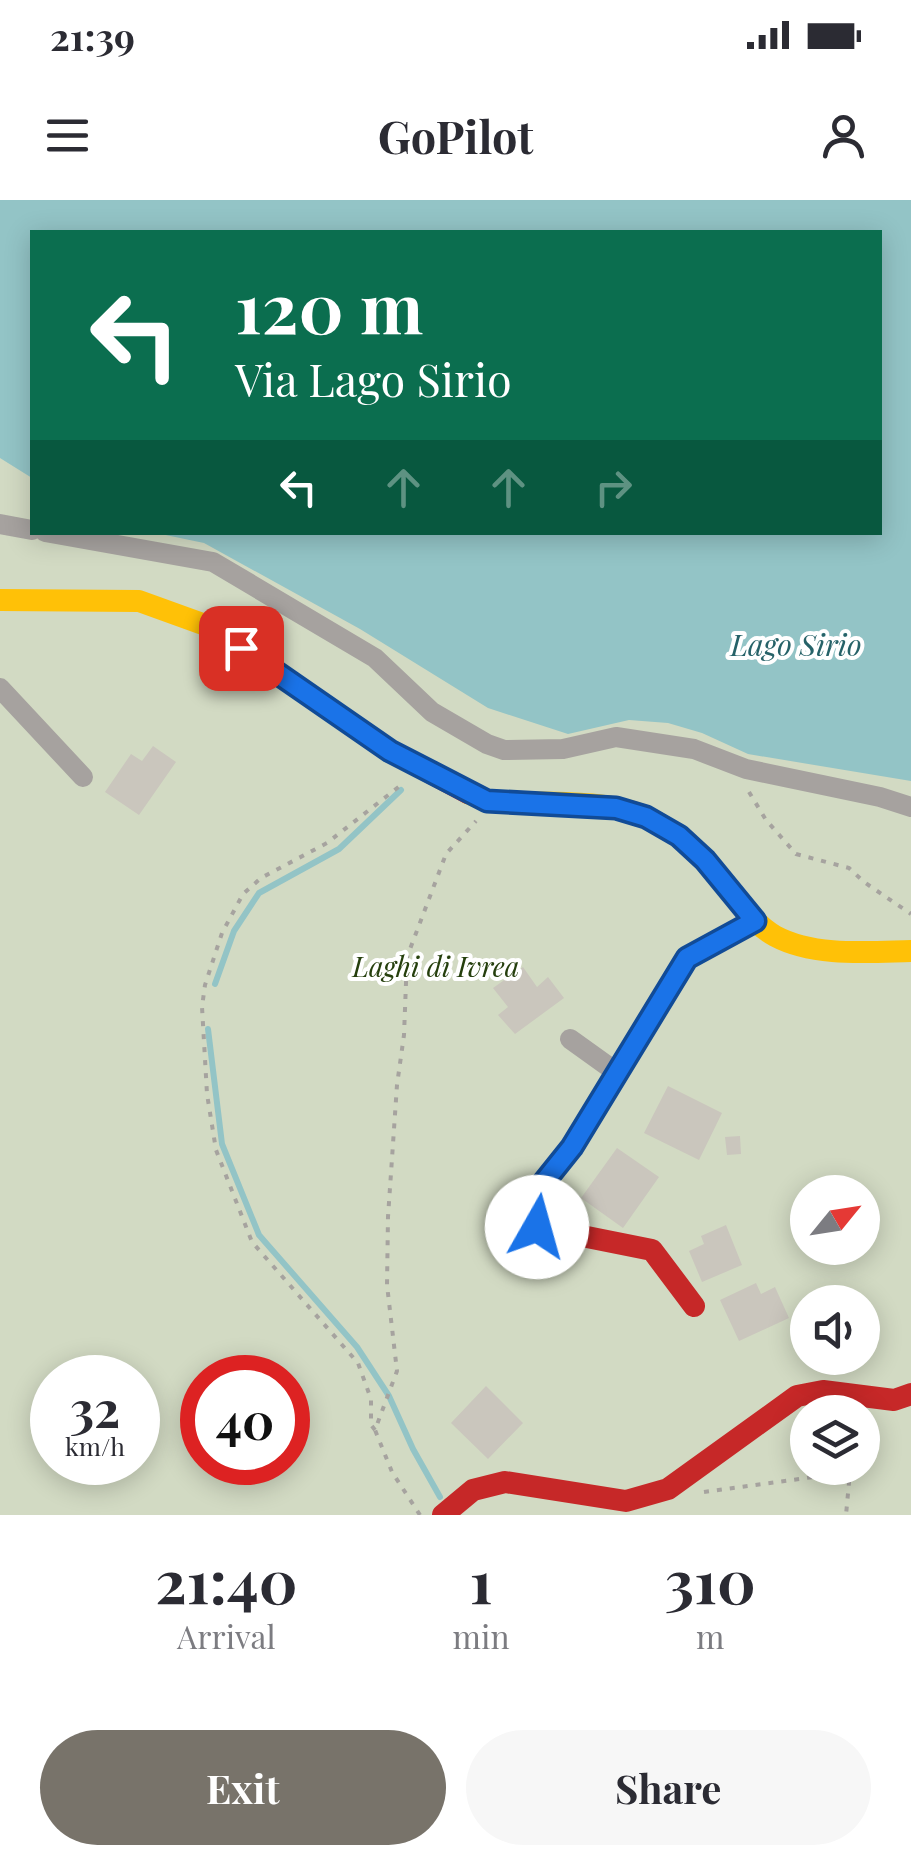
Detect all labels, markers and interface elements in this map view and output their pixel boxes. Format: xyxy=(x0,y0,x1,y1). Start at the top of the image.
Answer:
text: 21:39 xyxy=(50,10,135,61)
text: GoPilot xyxy=(378,105,533,165)
icon: menu xyxy=(40,108,95,163)
icon: person xyxy=(816,108,871,163)
text: 120 m xyxy=(235,258,423,352)
icon: left xyxy=(70,270,200,400)
text: Via Lago Sirio xyxy=(235,348,512,408)
icon: left xyxy=(271,460,326,515)
icon: ahead xyxy=(376,460,431,515)
icon: ahead xyxy=(481,460,536,515)
icon: right xyxy=(586,460,641,515)
pin xyxy=(199,606,284,691)
icon: arrive xyxy=(214,621,269,676)
water label: Lago Sirio xyxy=(728,624,862,664)
park label: Laghi di Ivrea xyxy=(351,947,520,984)
position arrow xyxy=(485,1175,589,1279)
north arrow xyxy=(790,1175,880,1265)
map controls xyxy=(790,1175,880,1485)
button: sound xyxy=(790,1285,880,1375)
speed limit sign: 40 xyxy=(180,1355,310,1485)
text: 32 xyxy=(70,1374,120,1441)
button: layers xyxy=(790,1395,880,1485)
text: km/h xyxy=(65,1429,125,1462)
text: 21:40 xyxy=(155,1539,297,1619)
text: 1 xyxy=(470,1539,493,1619)
text: 310 xyxy=(665,1539,756,1619)
text: Arrival xyxy=(177,1614,276,1657)
text: min xyxy=(453,1614,510,1657)
text: m xyxy=(696,1614,724,1657)
button: Exit xyxy=(40,1730,446,1845)
button: Share xyxy=(466,1730,871,1845)

